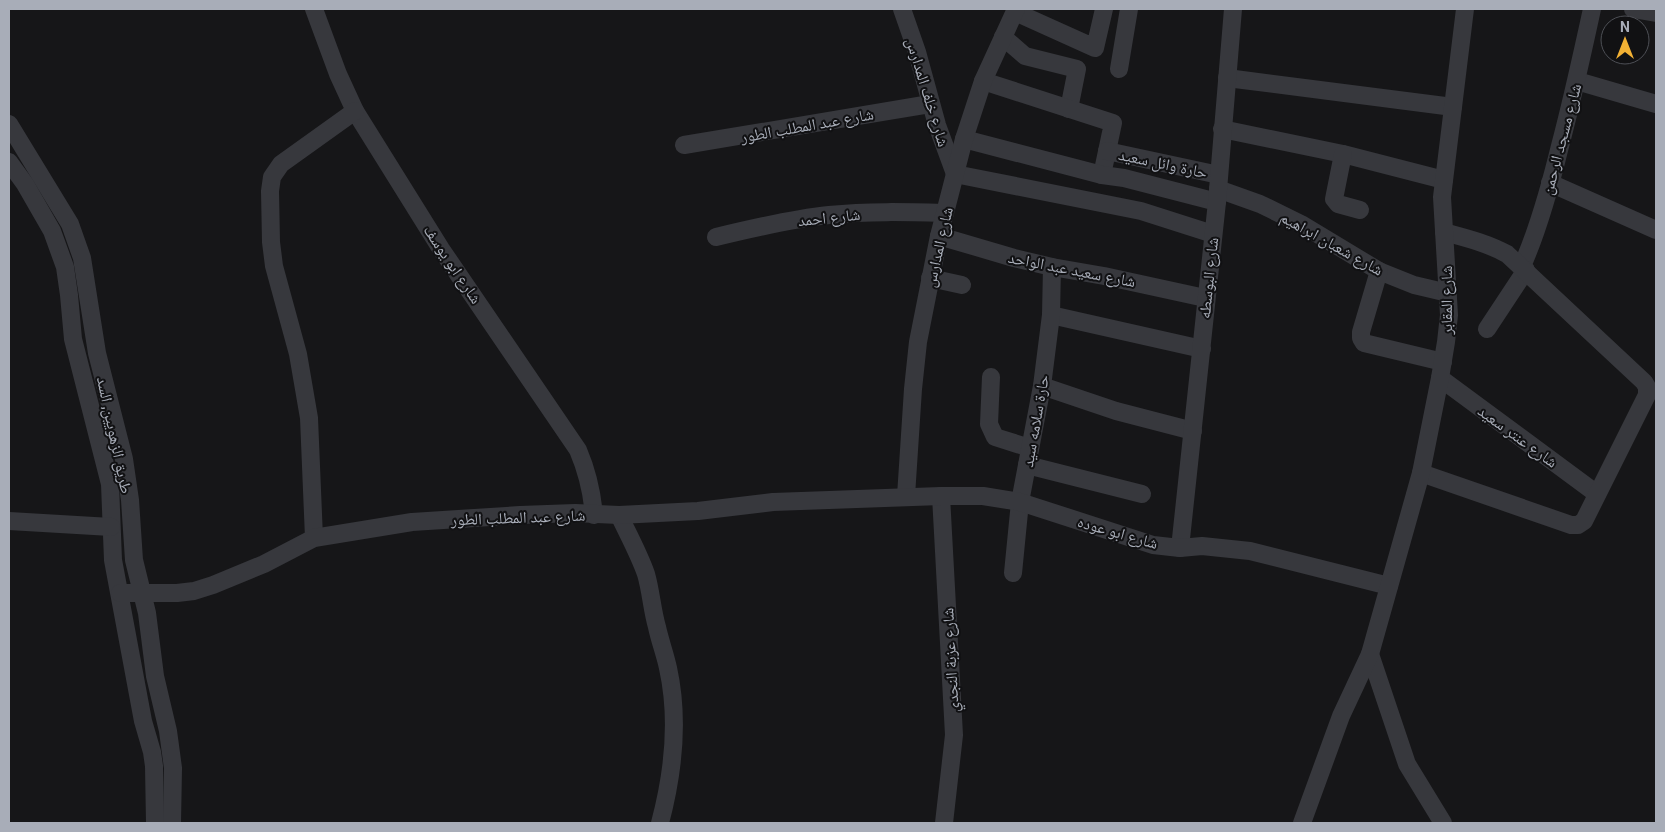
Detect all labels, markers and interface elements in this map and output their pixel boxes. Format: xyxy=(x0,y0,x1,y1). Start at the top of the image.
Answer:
north arrow xyxy=(1600,15,1650,65)
text: N xyxy=(1620,19,1630,35)
street label: شارع خلف المدارس xyxy=(901,35,953,149)
street label: شارع مسجد الرحمن xyxy=(1538,81,1586,197)
street label: شارع عبد المطلب الطور xyxy=(738,104,875,148)
street label: حارة وائل سعيد xyxy=(1116,145,1209,183)
street label: شارع احمد xyxy=(797,205,861,231)
street label: شارع المدارس xyxy=(920,205,958,289)
street label: شارع شعبان ابراهيم xyxy=(1277,207,1386,280)
street label: شارع ابو يوسف xyxy=(419,221,486,308)
street label: شارع البوسطه xyxy=(1195,236,1223,320)
street label: شارع سعيد عبد الواحد xyxy=(1006,248,1137,292)
street label: شارع المقابر xyxy=(1437,265,1457,336)
street label: حارة سلامه سيد xyxy=(1018,373,1053,469)
street label: طريق الزهويين, السد xyxy=(92,375,136,496)
street label: شارع عنتر سعيد xyxy=(1474,401,1561,472)
street label: شارع عبد المطلب الطور xyxy=(450,506,586,530)
street label: شارع ابو عوده xyxy=(1075,512,1160,554)
street label: شارع عزبة النجدي xyxy=(938,607,966,713)

